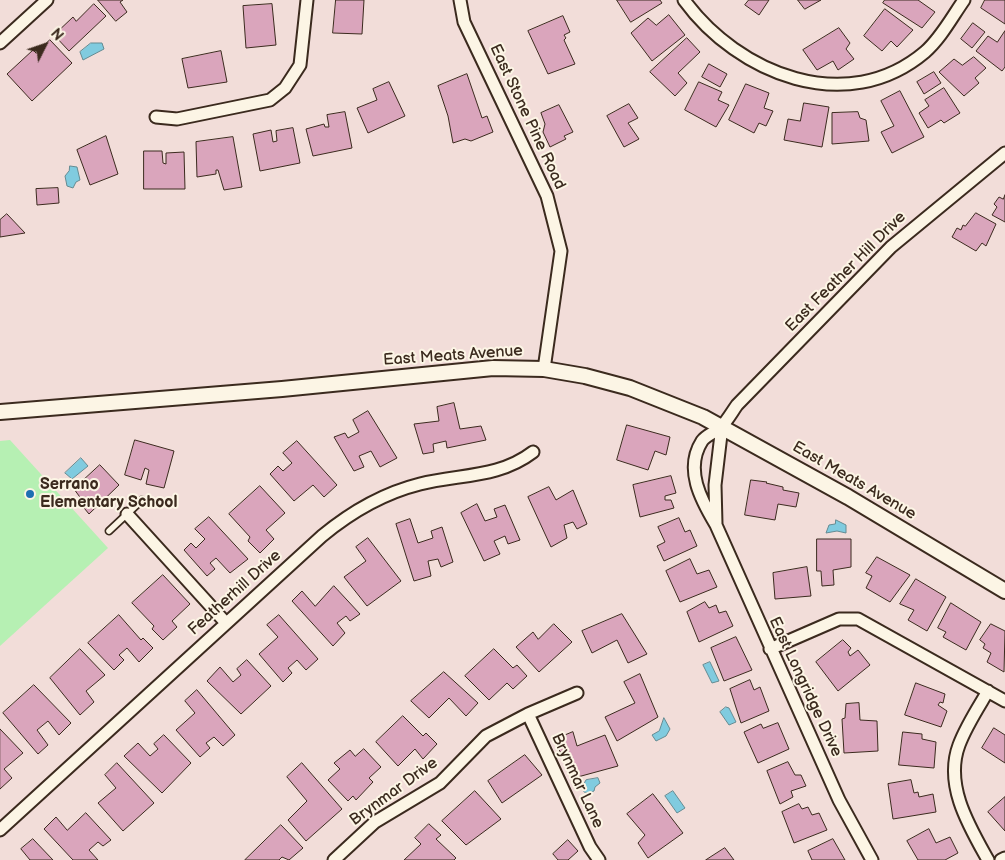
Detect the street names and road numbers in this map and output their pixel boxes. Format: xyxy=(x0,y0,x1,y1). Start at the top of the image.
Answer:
street label: East Stone Pine Road xyxy=(485,41,569,193)
street label: East Feather Hill Drive xyxy=(782,208,910,336)
street label: East Meats Avenue xyxy=(383,342,523,370)
street label: East Meats Avenue xyxy=(789,438,919,524)
street label: Featherhill Drive xyxy=(185,546,285,640)
street label: East Longridge Drive xyxy=(764,614,846,760)
street label: Brynmar Lane xyxy=(547,731,607,831)
street label: Brynmar Drive xyxy=(346,754,442,830)

